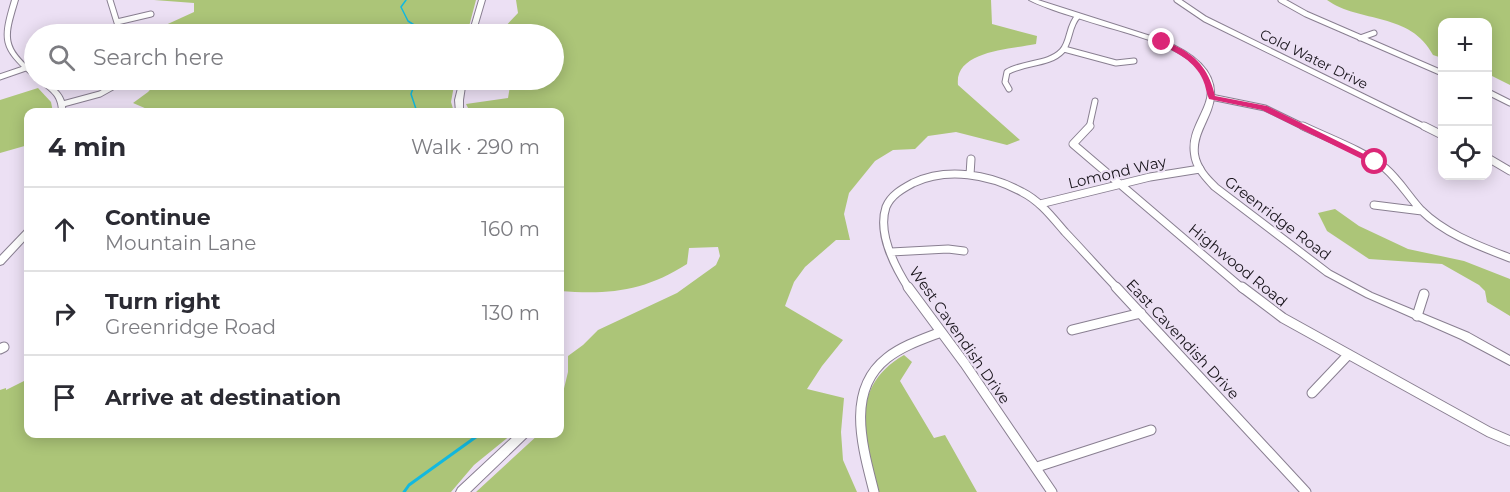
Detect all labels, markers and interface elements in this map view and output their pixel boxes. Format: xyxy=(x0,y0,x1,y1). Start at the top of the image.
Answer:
map controls xyxy=(1438,18,1492,180)
button: + xyxy=(1438,18,1492,72)
search box xyxy=(24,24,564,90)
street label: Cold Water Drive xyxy=(1257,25,1371,93)
route end xyxy=(1148,28,1174,54)
icon: search xyxy=(45,41,78,74)
text: Search here xyxy=(93,44,224,71)
button: − xyxy=(1438,72,1492,126)
button: locate xyxy=(1438,126,1492,180)
text: 4 min xyxy=(48,131,126,163)
text: Walk · 290 m xyxy=(411,135,540,159)
route start xyxy=(1361,148,1387,174)
street label: Lomond Way xyxy=(1066,151,1169,193)
street label: Greenridge Road xyxy=(1221,172,1335,264)
text: Continue xyxy=(105,204,211,231)
icon: ahead xyxy=(48,213,81,246)
text: 160 m xyxy=(481,217,540,241)
street label: Highwood Road xyxy=(1185,219,1291,311)
text: Mountain Lane xyxy=(105,231,256,255)
street label: West Cavendish Drive xyxy=(905,263,1015,407)
street label: East Cavendish Drive xyxy=(1122,275,1244,403)
text: Turn right xyxy=(105,288,220,315)
icon: right xyxy=(48,297,81,330)
text: 130 m xyxy=(482,301,540,325)
text: Greenridge Road xyxy=(105,315,276,339)
icon: arrive xyxy=(48,381,81,414)
text: Arrive at destination xyxy=(105,384,341,411)

